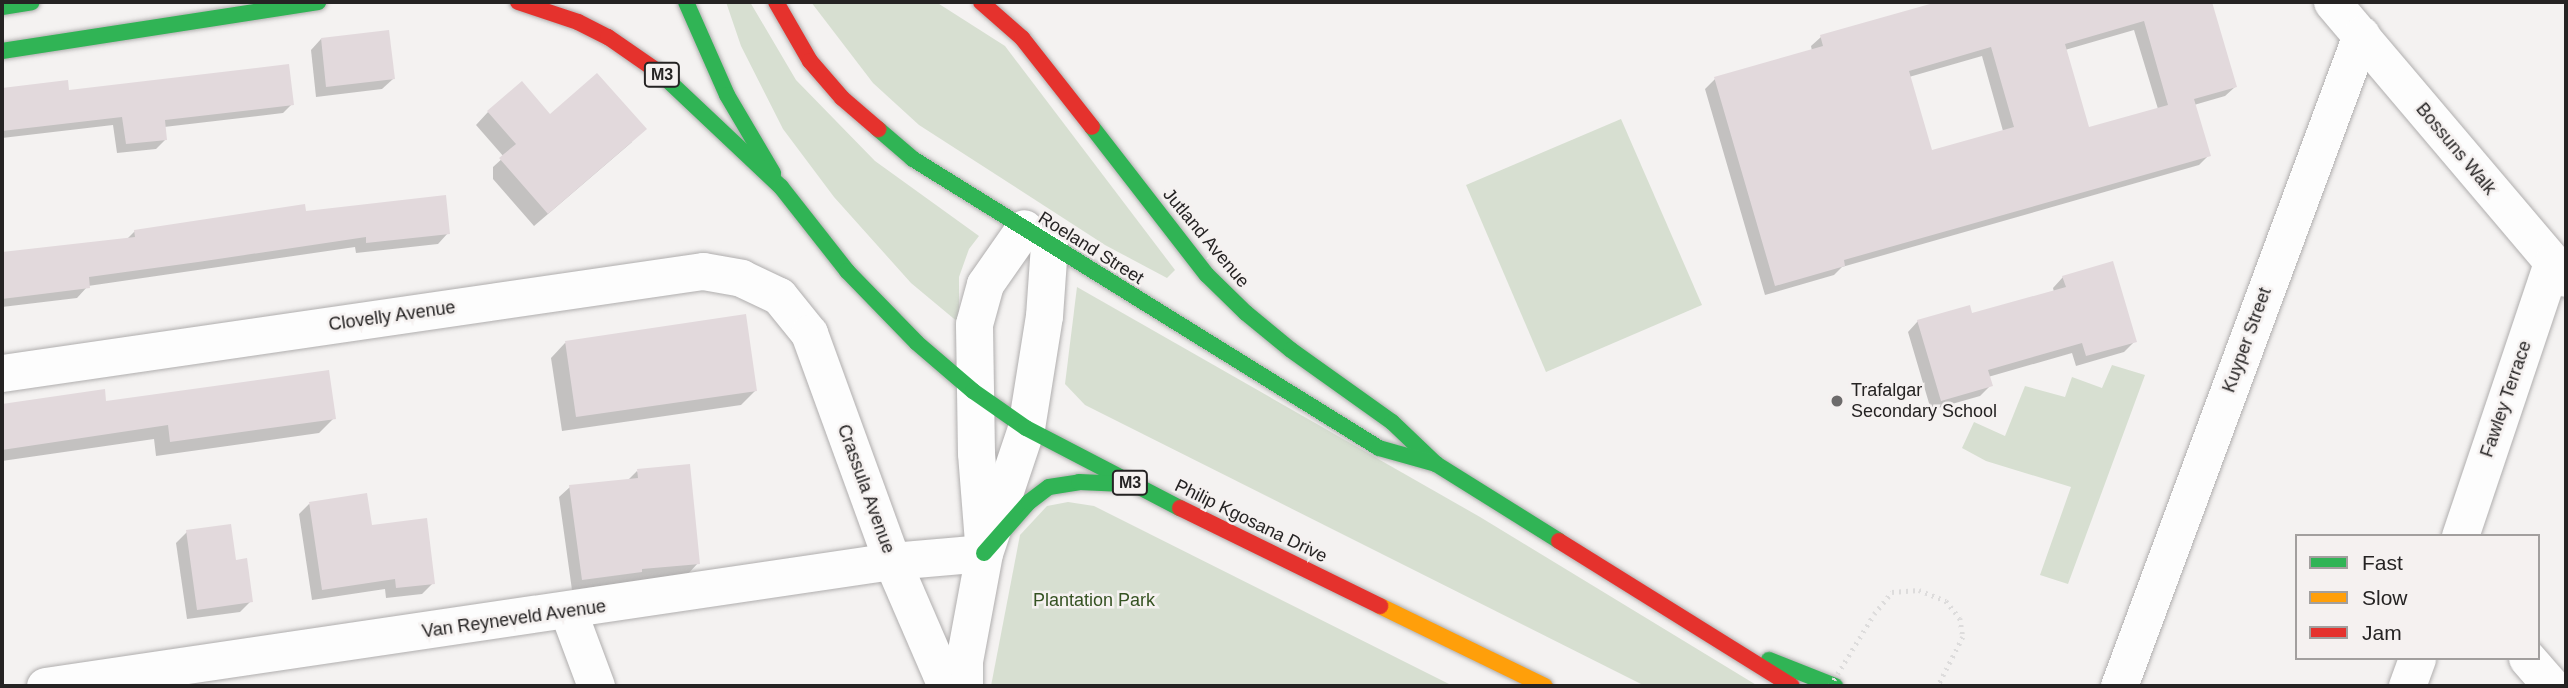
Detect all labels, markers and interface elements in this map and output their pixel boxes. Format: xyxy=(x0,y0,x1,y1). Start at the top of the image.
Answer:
road number: M3 xyxy=(643,62,681,88)
street label: Bossuns Walk xyxy=(2411,99,2501,199)
street label: Jutland Avenue xyxy=(1158,184,1254,292)
street label: Roeland Street xyxy=(1034,207,1148,289)
street label: Kuyper Street xyxy=(2218,285,2276,395)
street label: Clovelly Avenue xyxy=(327,296,457,336)
street label: Fawley Terrace xyxy=(2476,338,2536,460)
place label: Trafalgar Secondary School xyxy=(1851,380,1997,422)
marker: Trafalgar Secondary School xyxy=(1829,393,1845,409)
street label: Crassula Avenue xyxy=(832,421,900,557)
road number: M3 xyxy=(1111,470,1149,496)
street label: Philip Kgosana Drive xyxy=(1171,475,1331,567)
legend xyxy=(2295,534,2540,660)
text: Fast xyxy=(2362,551,2403,574)
text: Slow xyxy=(2362,586,2408,609)
park label: Plantation Park xyxy=(1033,589,1155,611)
street label: Van Reyneveld Avenue xyxy=(420,595,608,643)
text: Jam xyxy=(2362,621,2402,644)

